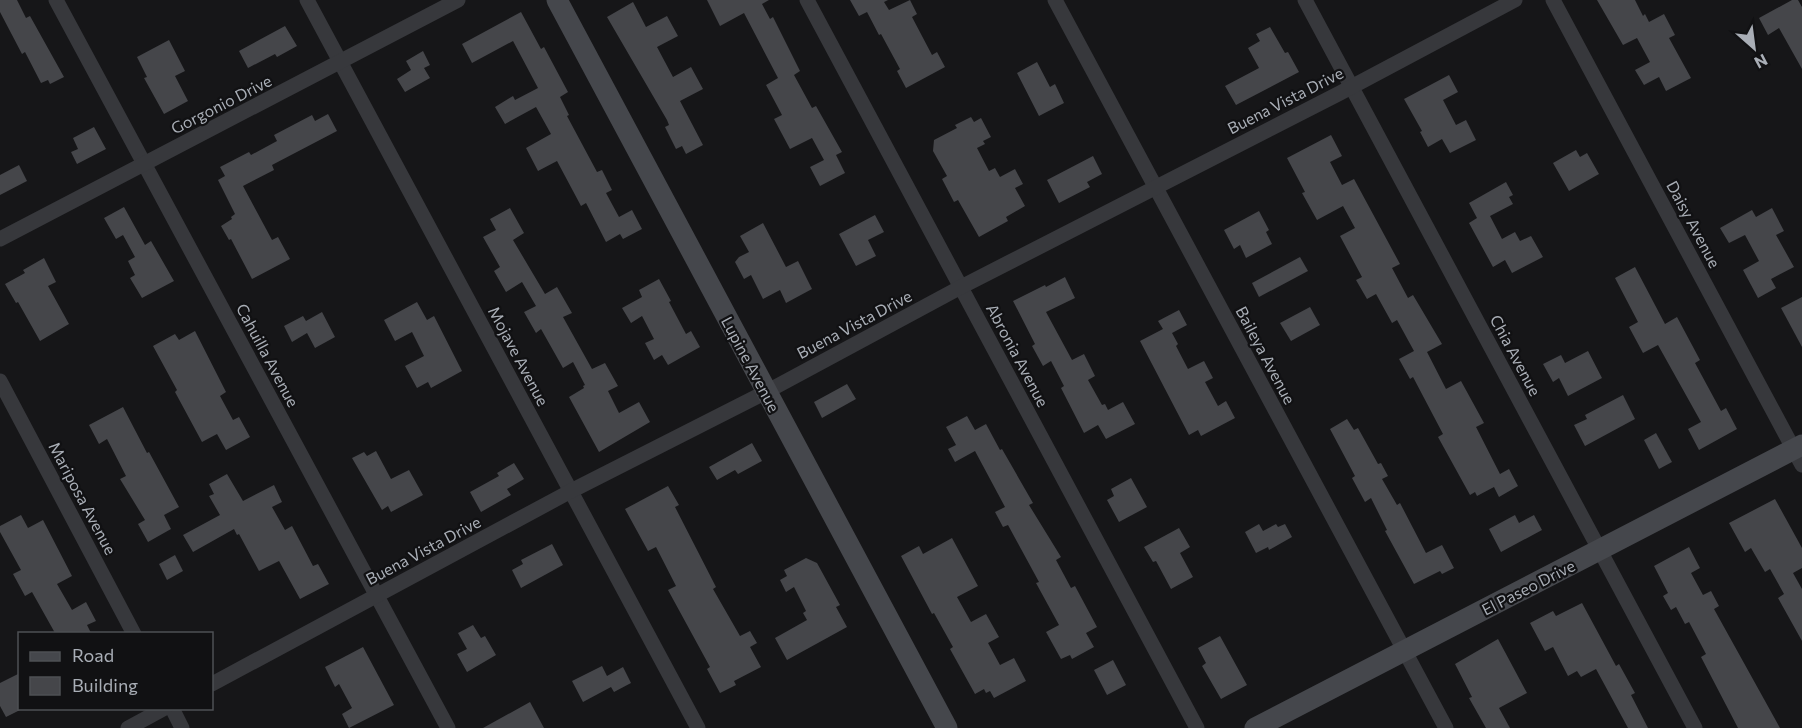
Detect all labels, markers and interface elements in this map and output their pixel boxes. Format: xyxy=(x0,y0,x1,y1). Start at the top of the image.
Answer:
north arrow xyxy=(1724,18,1784,78)
text: N xyxy=(1752,50,1771,73)
street label: Buena Vista Drive xyxy=(1224,63,1346,137)
street label: Gorgonio Drive xyxy=(168,70,274,138)
street label: Daisy Avenue xyxy=(1663,177,1725,271)
street label: Buena Vista Drive xyxy=(793,286,915,362)
street label: Cahuilla Avenue xyxy=(233,300,303,410)
street label: Abronia Avenue xyxy=(983,300,1053,410)
street label: Mojave Avenue xyxy=(485,303,553,409)
street label: Baileya Avenue xyxy=(1232,303,1300,407)
street label: Chia Avenue xyxy=(1487,311,1545,399)
street label: Lupine Avenue xyxy=(718,313,784,415)
street label: Mariposa Avenue xyxy=(45,438,121,558)
street label: Buena Vista Drive xyxy=(362,512,484,588)
street label: El Paseo Drive xyxy=(1478,555,1578,619)
legend xyxy=(18,632,213,710)
text: Road xyxy=(72,644,114,666)
text: Building xyxy=(72,674,138,696)

